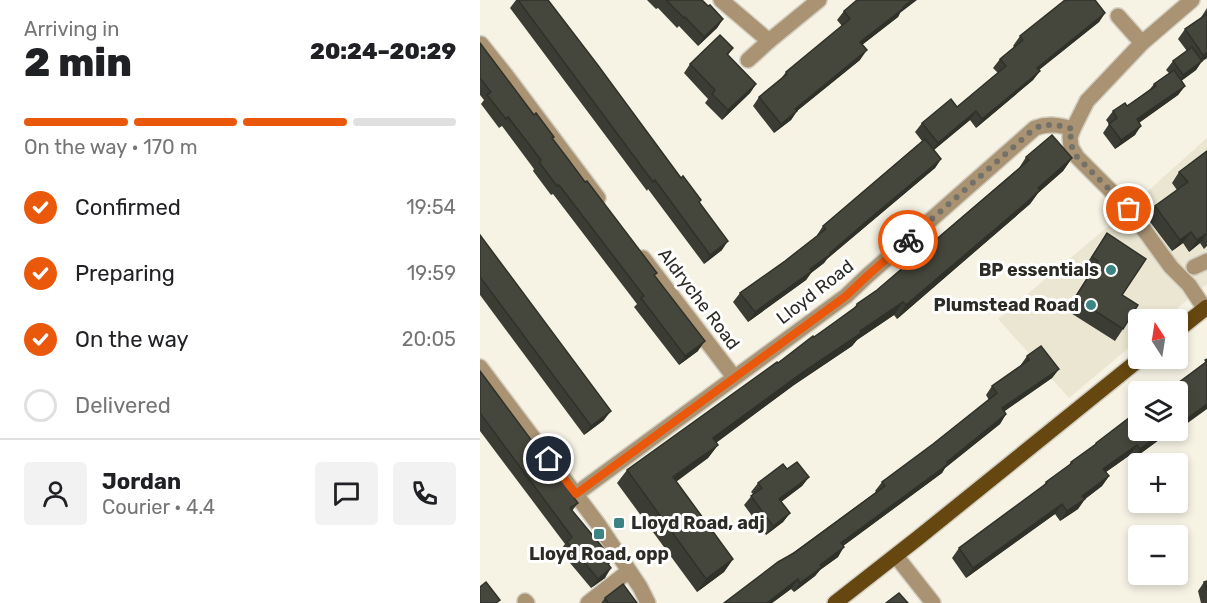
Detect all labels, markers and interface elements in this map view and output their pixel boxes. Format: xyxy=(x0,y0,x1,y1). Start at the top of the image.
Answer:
text: Arriving in xyxy=(24,17,119,41)
text: 20:24–20:29 xyxy=(310,38,456,65)
text: 2 min xyxy=(24,40,132,86)
text: On the way · 170 m xyxy=(24,135,197,159)
pin xyxy=(1103,183,1154,234)
icon: check xyxy=(24,191,57,224)
icon: bag xyxy=(1112,192,1145,225)
text: Confirmed xyxy=(75,194,181,221)
text: 19:54 xyxy=(406,195,456,219)
courier xyxy=(878,210,938,270)
icon: bike xyxy=(892,224,925,257)
street label: Aldryche Road xyxy=(654,244,744,354)
street label: Lloyd Road xyxy=(772,255,858,329)
icon: check xyxy=(24,257,57,290)
place label: BP essentials xyxy=(979,259,1099,281)
text: Preparing xyxy=(75,260,175,287)
text: 19:59 xyxy=(407,261,456,285)
marker: BP essentials xyxy=(1104,263,1118,277)
place label: Plumstead Road xyxy=(934,294,1079,316)
marker: Plumstead Road xyxy=(1084,298,1098,312)
north arrow xyxy=(1128,309,1188,369)
map controls xyxy=(1128,309,1188,585)
icon: check xyxy=(24,323,57,356)
text: On the way xyxy=(75,326,189,353)
text: 20:05 xyxy=(402,327,456,351)
button: layers xyxy=(1128,381,1188,441)
text: Delivered xyxy=(75,392,171,419)
pin xyxy=(523,433,574,484)
icon: home xyxy=(532,442,565,475)
button: + xyxy=(1128,453,1188,513)
button: person xyxy=(24,462,87,525)
button: chat xyxy=(315,462,378,525)
button: phone xyxy=(393,462,456,525)
text: Jordan xyxy=(102,468,181,495)
text: Courier · 4.4 xyxy=(102,495,215,519)
place label: Lloyd Road, adj xyxy=(631,512,765,534)
marker: Lloyd Road, adj xyxy=(612,516,626,530)
button: − xyxy=(1128,525,1188,585)
marker: Lloyd Road, opp xyxy=(592,527,606,541)
place label: Lloyd Road, opp xyxy=(529,543,669,565)

